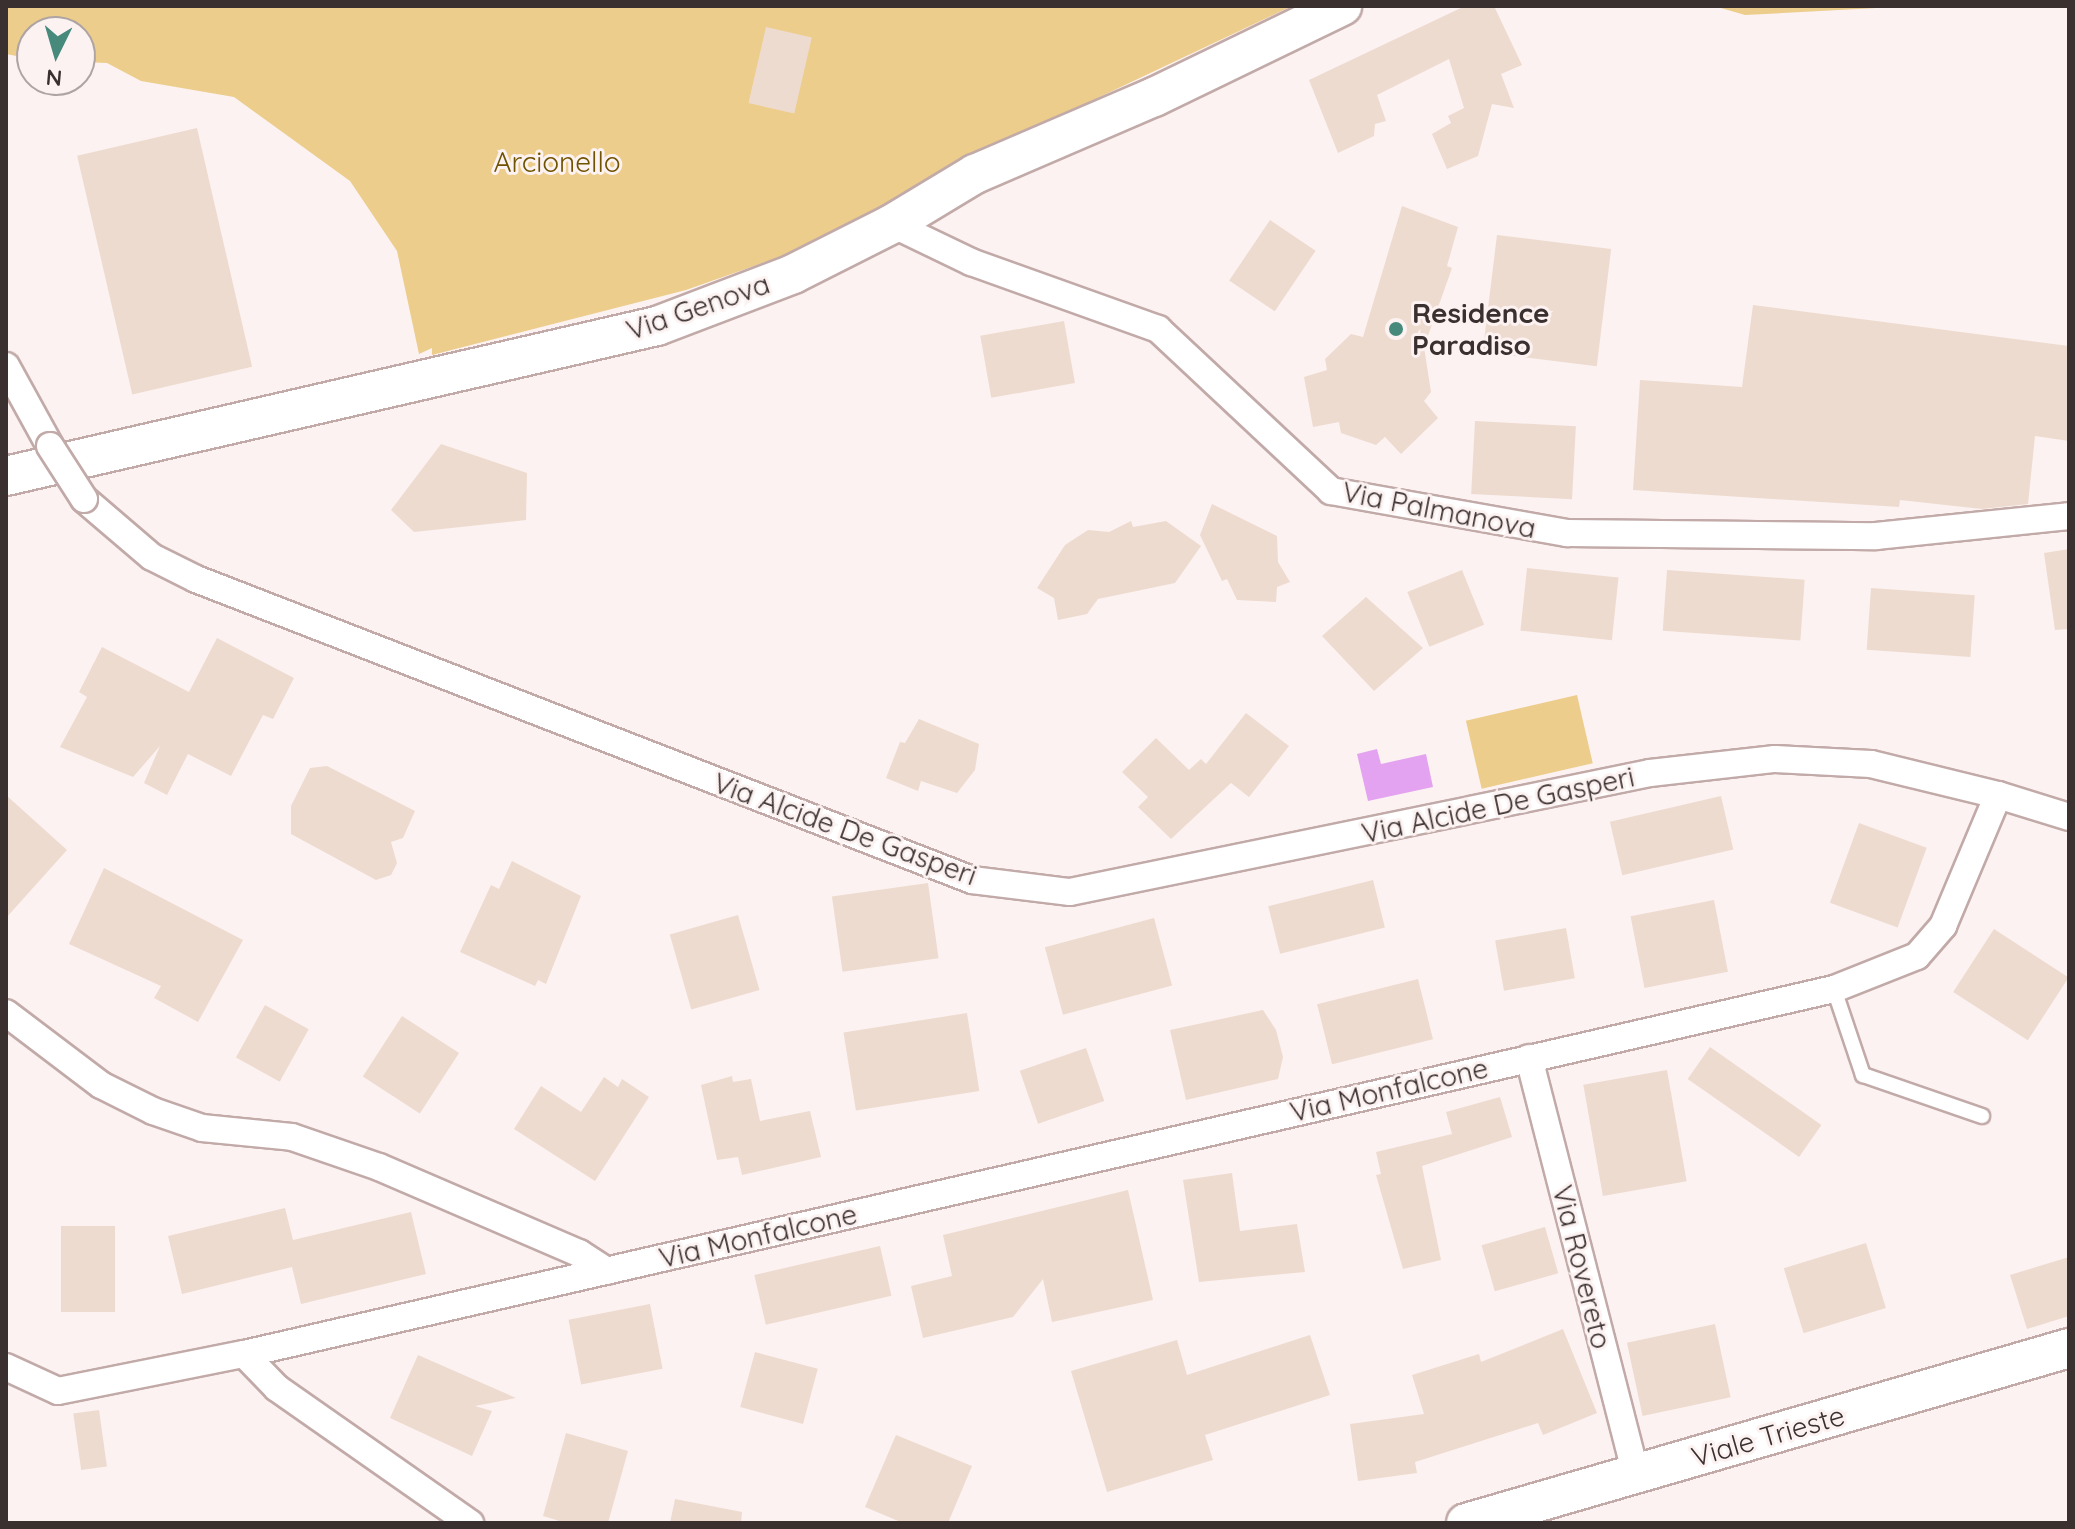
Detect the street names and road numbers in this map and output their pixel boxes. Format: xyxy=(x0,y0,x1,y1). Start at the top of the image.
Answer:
street label: Via Genova xyxy=(622,267,774,347)
street label: Via Palmanova xyxy=(1339,475,1539,545)
street label: Via Alcide De Gasperi xyxy=(1359,760,1637,850)
street label: Via Alcide De Gasperi xyxy=(709,766,981,892)
street label: Via Monfalcone xyxy=(1287,1051,1491,1129)
street label: Via Rovereto xyxy=(1545,1182,1619,1352)
street label: Via Monfalcone xyxy=(656,1197,860,1275)
street label: Viale Trieste xyxy=(1688,1398,1848,1474)

